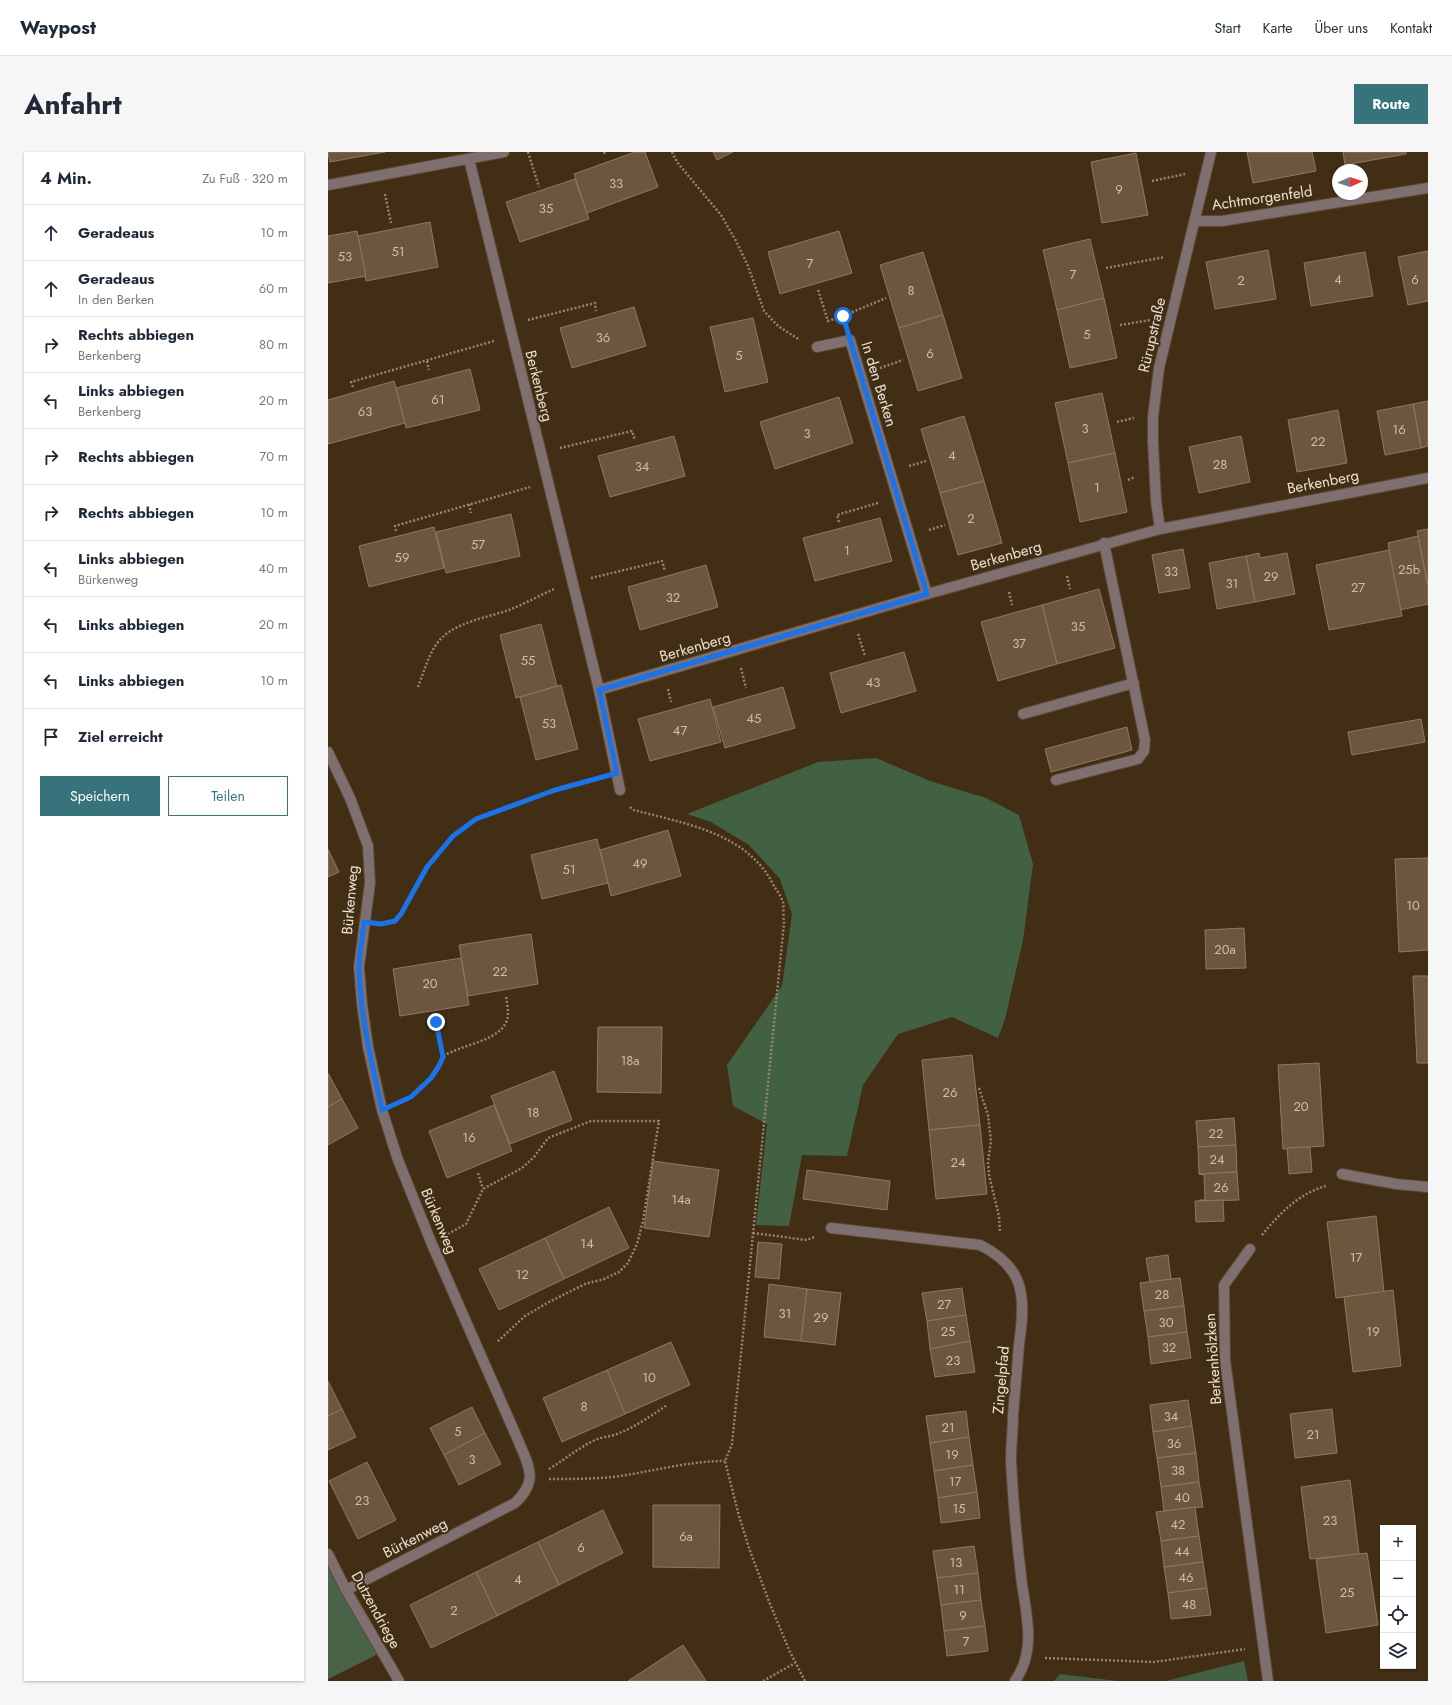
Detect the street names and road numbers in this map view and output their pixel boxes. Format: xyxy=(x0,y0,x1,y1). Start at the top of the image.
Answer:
street label: Achtmorgenfeld xyxy=(1210,180,1314,216)
street label: Rürupstraße xyxy=(1133,295,1171,375)
street label: In den Berken xyxy=(856,339,902,429)
street label: Berkenberg xyxy=(520,348,558,424)
street label: Berkenberg xyxy=(1285,464,1361,500)
street label: Berkenberg xyxy=(968,535,1044,577)
street label: Berkenberg xyxy=(657,626,733,668)
street label: Bürkenweg xyxy=(336,864,364,936)
street label: Bürkenweg xyxy=(415,1185,463,1257)
street label: Berkenhölzken xyxy=(1199,1313,1227,1405)
street label: Zingelpfad xyxy=(987,1345,1015,1415)
street label: Bürkenweg xyxy=(379,1512,451,1564)
street label: Dutzendriege xyxy=(346,1567,406,1653)

